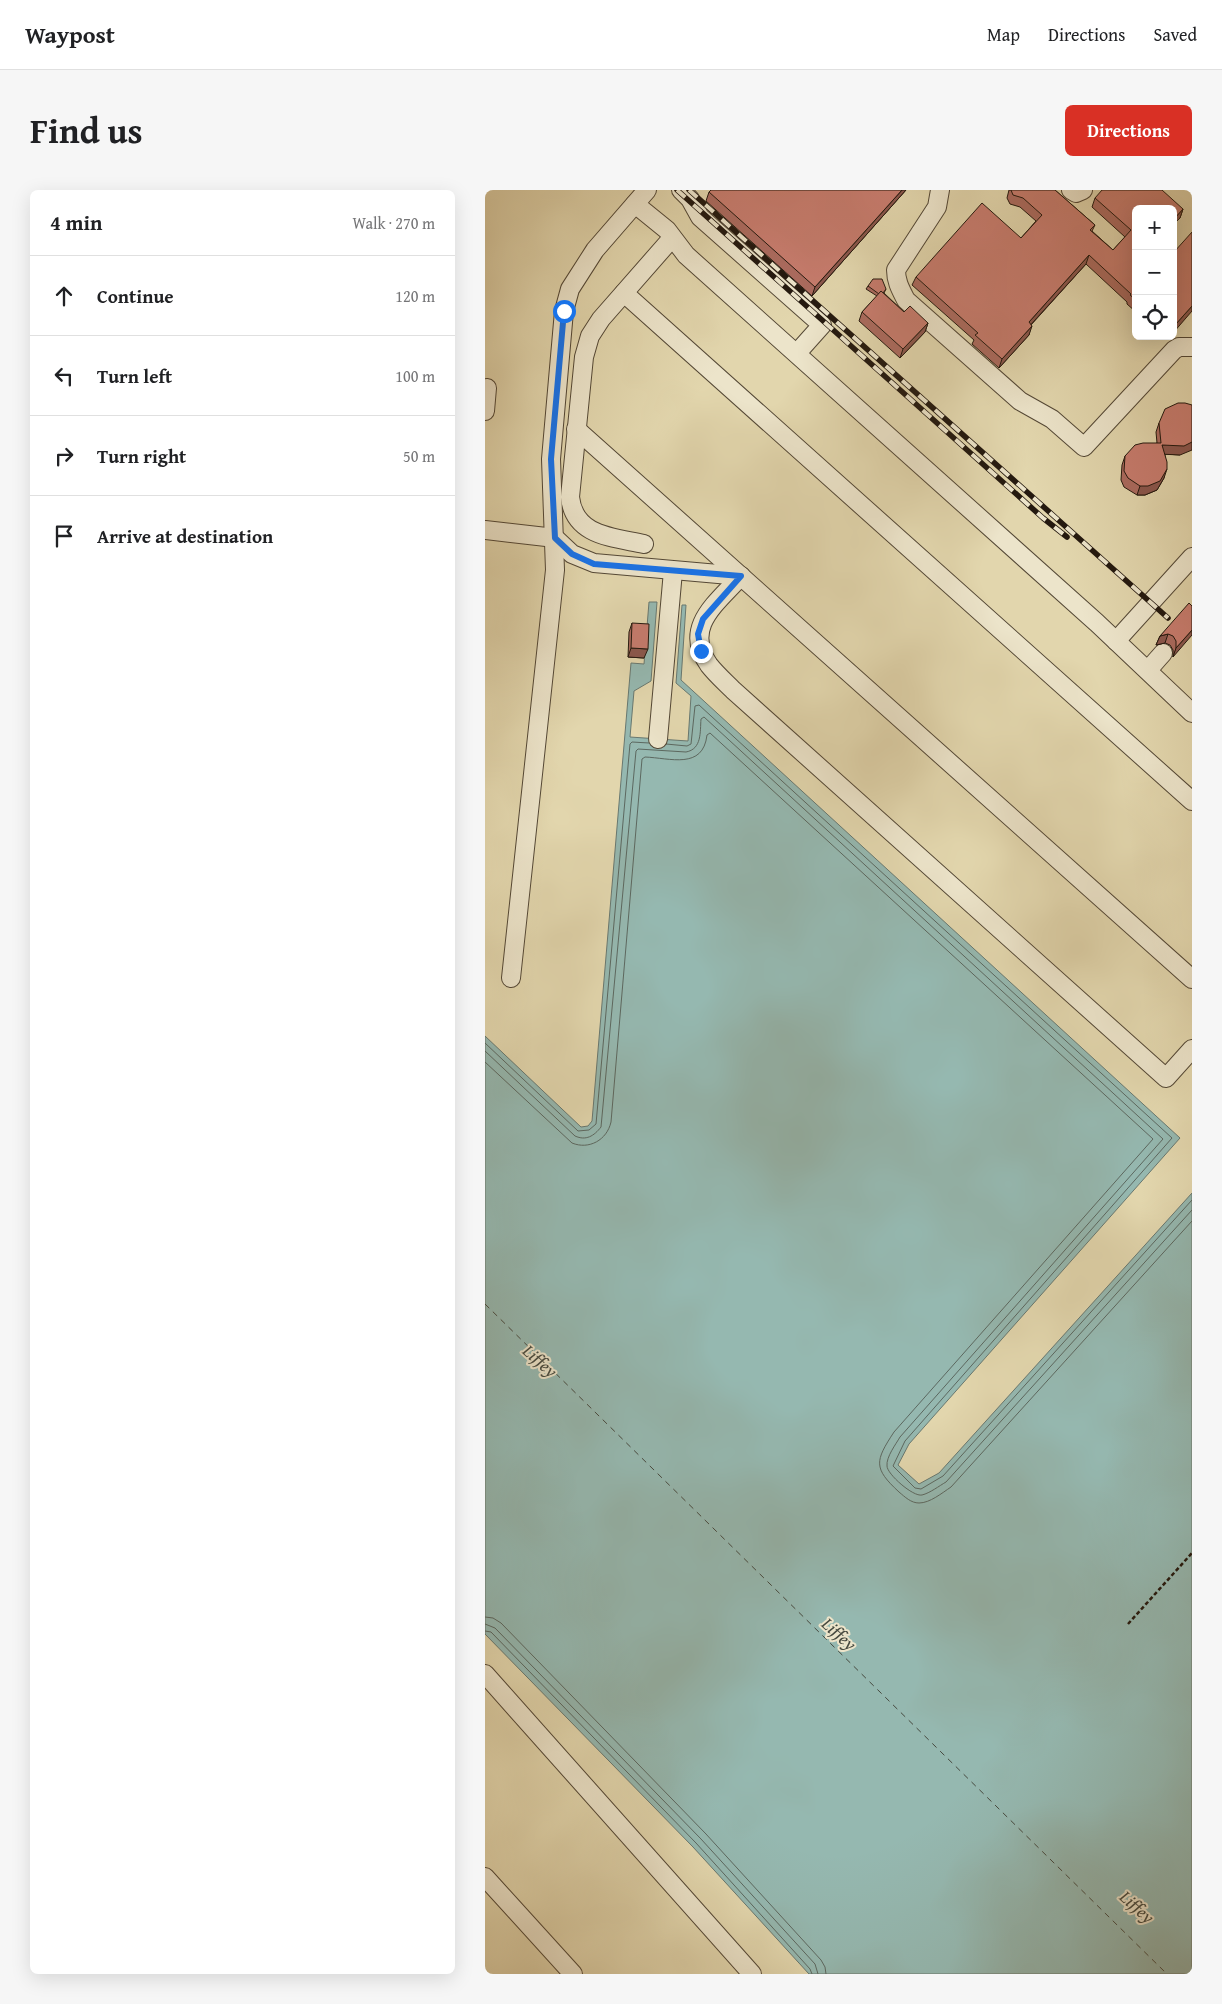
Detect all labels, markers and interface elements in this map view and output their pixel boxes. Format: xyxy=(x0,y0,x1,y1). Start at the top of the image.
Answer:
text: Waypost xyxy=(25,17,115,52)
text: Map xyxy=(987,21,1020,48)
text: Directions xyxy=(1048,21,1125,48)
text: Saved xyxy=(1153,21,1197,48)
text: Find us xyxy=(30,105,143,156)
button: Directions xyxy=(1065,105,1192,156)
map controls xyxy=(1132,205,1177,340)
button: + xyxy=(1132,205,1177,250)
text: 4 min xyxy=(50,207,102,238)
text: Walk · 270 m xyxy=(352,211,435,235)
button: − xyxy=(1132,250,1177,295)
icon: ahead xyxy=(50,282,78,310)
text: Continue xyxy=(97,282,174,310)
text: 120 m xyxy=(395,284,435,308)
button: locate xyxy=(1132,295,1177,340)
route start xyxy=(553,300,576,323)
icon: left xyxy=(50,362,78,390)
text: Turn left xyxy=(97,362,172,390)
text: 100 m xyxy=(395,364,435,388)
icon: right xyxy=(50,442,78,470)
text: Turn right xyxy=(97,442,186,470)
text: 50 m xyxy=(403,444,435,468)
icon: arrive xyxy=(50,522,78,550)
text: Arrive at destination xyxy=(97,522,273,550)
route end xyxy=(690,640,713,663)
water label: Liffey xyxy=(516,1337,564,1384)
water label: Liffey xyxy=(815,1610,863,1657)
water label: Liffey xyxy=(1113,1883,1161,1930)

